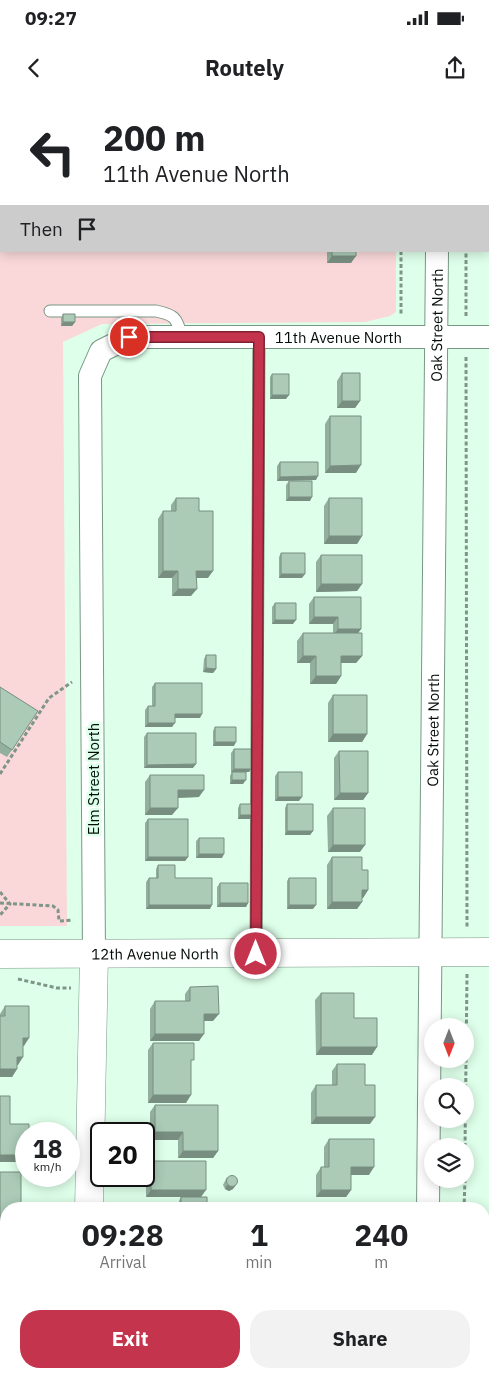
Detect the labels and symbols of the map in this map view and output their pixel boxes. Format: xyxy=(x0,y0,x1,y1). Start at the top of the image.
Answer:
street label: Oak Street North xyxy=(426,268,446,382)
pin xyxy=(108,316,150,358)
street label: 11th Avenue North xyxy=(275,328,402,347)
street label: Oak Street North xyxy=(422,673,443,787)
street label: Elm Street North xyxy=(84,723,103,835)
position arrow xyxy=(229,927,281,979)
street label: 12th Avenue North xyxy=(91,944,219,963)
north arrow xyxy=(424,1018,474,1068)
speed limit sign: 20 xyxy=(90,1122,155,1187)

